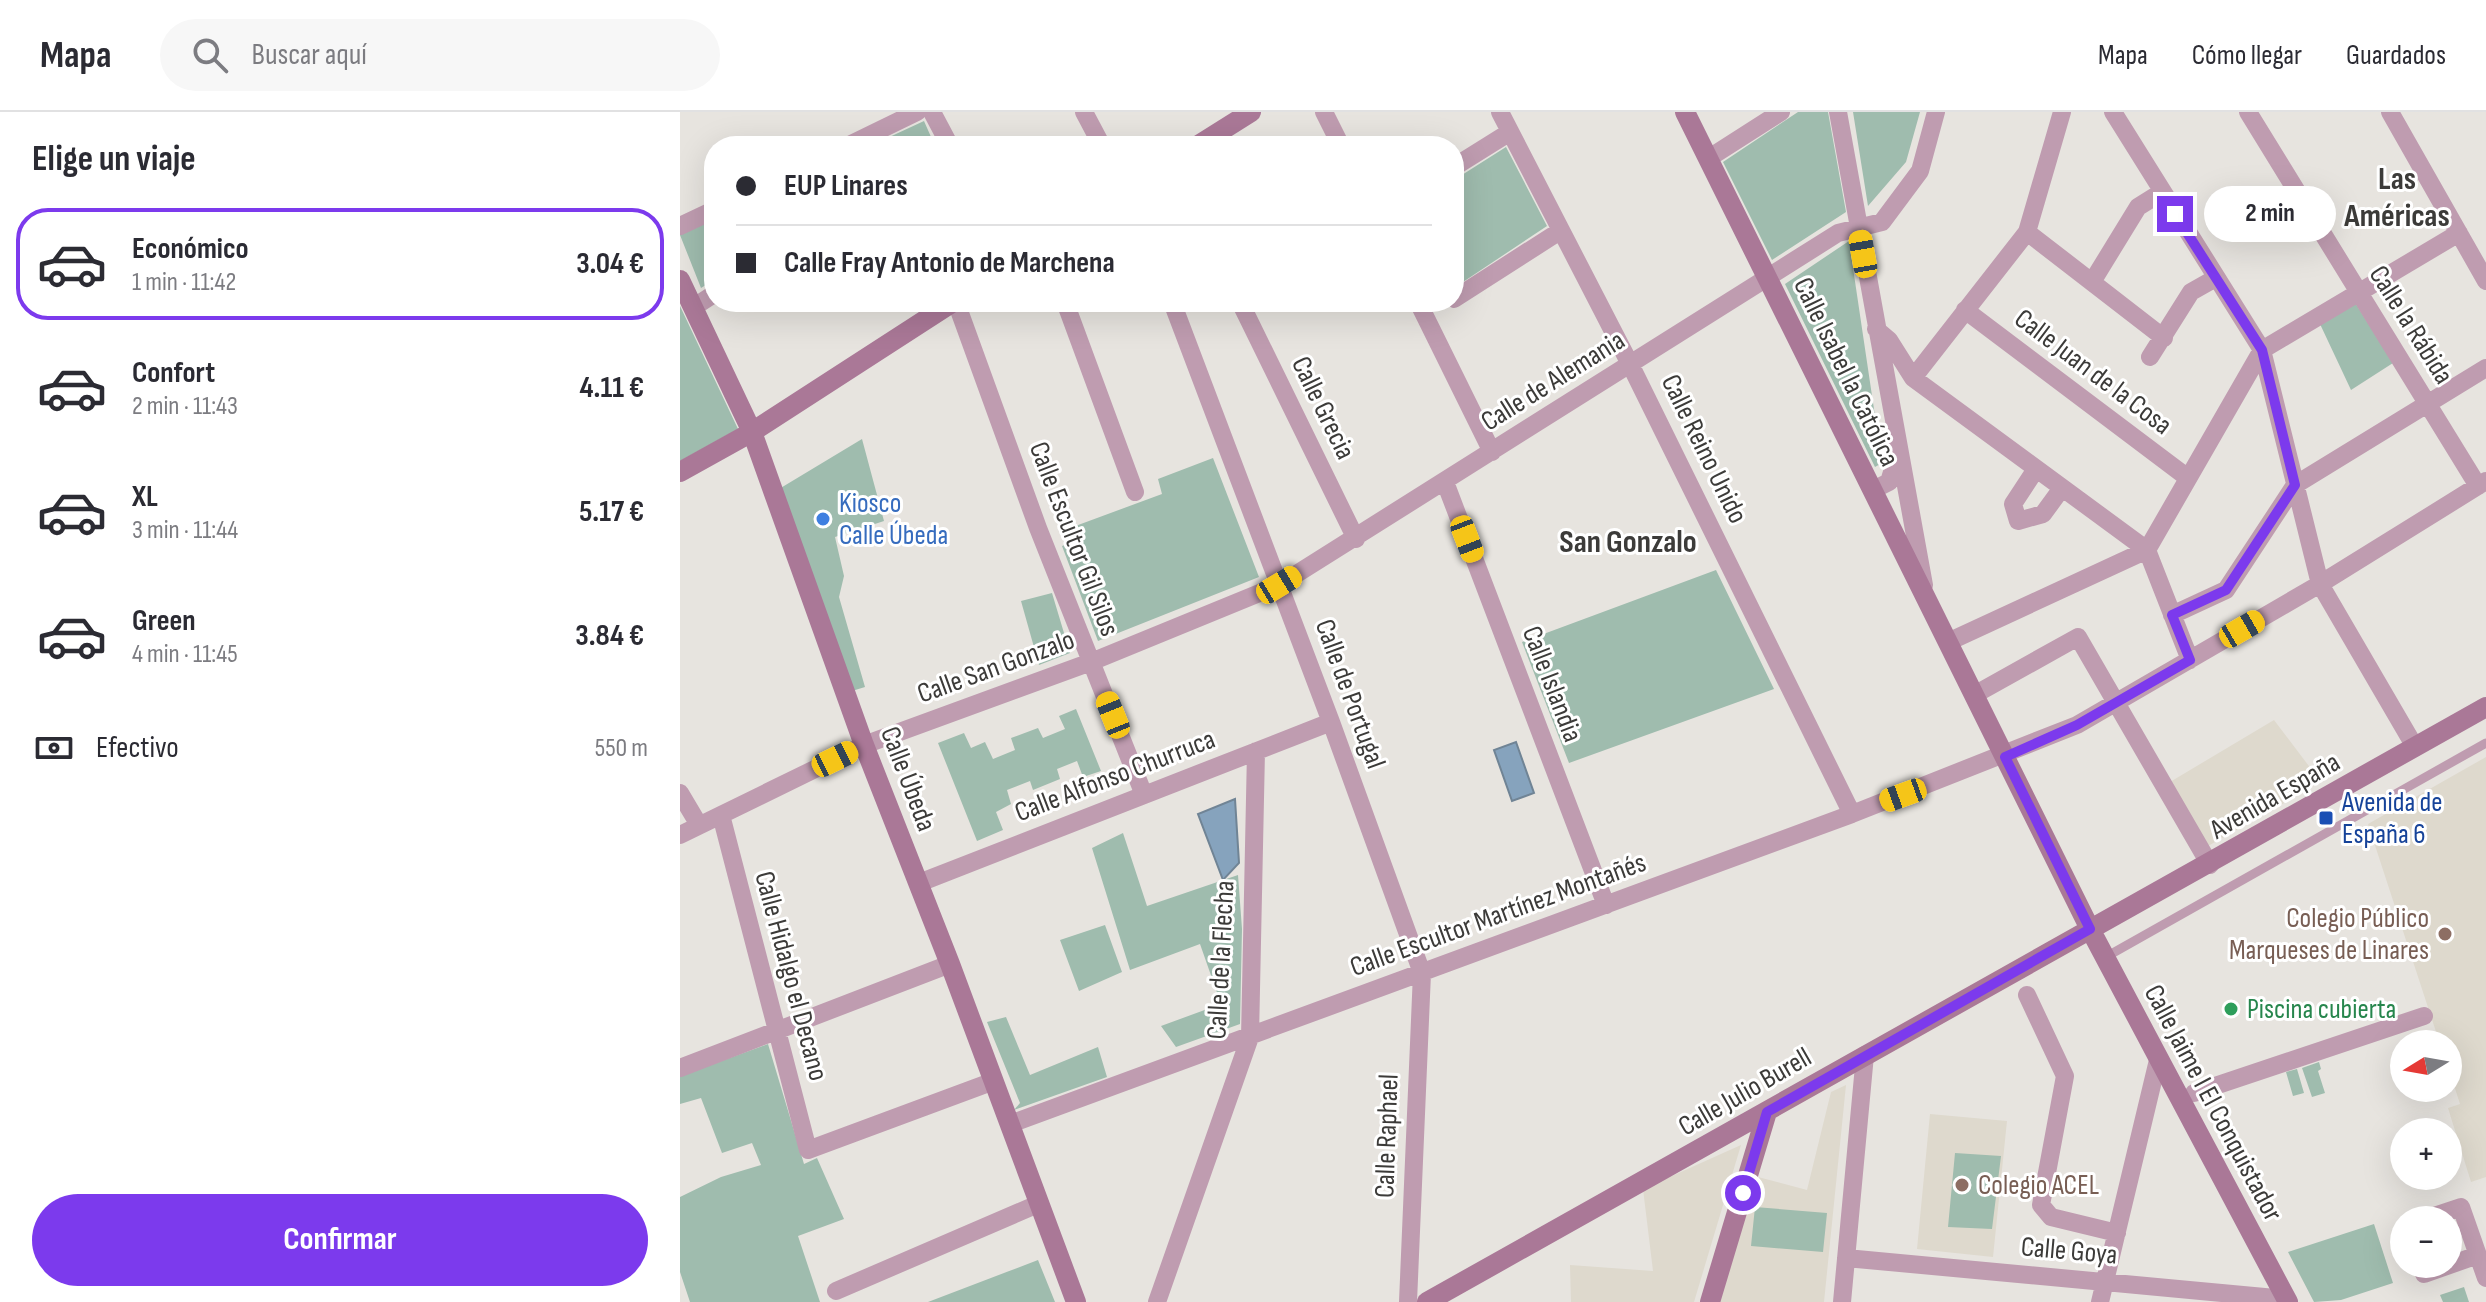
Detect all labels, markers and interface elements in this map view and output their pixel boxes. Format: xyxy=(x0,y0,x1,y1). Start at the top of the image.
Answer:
search box xyxy=(160,19,720,91)
text: Mapa xyxy=(40,33,112,78)
icon: search xyxy=(188,33,232,77)
text: Buscar aquí xyxy=(252,37,367,73)
text: Mapa xyxy=(2098,39,2148,72)
text: Cómo llegar xyxy=(2192,39,2302,72)
text: Guardados xyxy=(2346,39,2446,72)
text: Elige un viaje xyxy=(32,138,196,181)
district label: Las Américas xyxy=(2343,160,2450,236)
text: EUP Linares xyxy=(784,168,908,204)
callout: 2 min xyxy=(2203,186,2335,242)
route end xyxy=(2157,196,2193,232)
text: 2 min xyxy=(2245,198,2295,229)
icon: car xyxy=(36,228,108,300)
car xyxy=(1847,228,1879,280)
text: Económico xyxy=(132,231,249,267)
text: Calle Fray Antonio de Marchena xyxy=(784,245,1115,281)
text: 3.04 € xyxy=(576,246,644,282)
street label: Calle la Rábida xyxy=(2362,260,2460,390)
text: 1 min · 11:42 xyxy=(132,267,236,298)
street label: Calle Isabel la Católica xyxy=(1786,272,1906,472)
street label: Calle Juan de la Cosa xyxy=(2008,302,2178,442)
street label: Calle de Alemania xyxy=(1475,324,1631,438)
street label: Calle Grecia xyxy=(1284,351,1362,465)
icon: car xyxy=(36,352,108,424)
text: Confort xyxy=(132,355,215,391)
street label: Calle Reino Unido xyxy=(1654,369,1754,529)
text: 4.11 € xyxy=(579,370,644,406)
text: 2 min · 11:43 xyxy=(132,391,238,422)
street label: Calle Escultor Gil Silos xyxy=(1022,437,1126,641)
icon: car xyxy=(36,476,108,548)
text: XL xyxy=(132,479,158,515)
place label: Kiosco Calle Úbeda xyxy=(839,487,948,552)
text: 5.17 € xyxy=(579,494,644,530)
marker: Kiosco Calle Úbeda xyxy=(814,510,832,528)
car xyxy=(1447,512,1487,566)
text: 3 min · 11:44 xyxy=(132,515,238,546)
district label: San Gonzalo xyxy=(1559,523,1697,562)
car xyxy=(1252,562,1306,608)
icon: car xyxy=(36,600,108,672)
text: Green xyxy=(132,603,196,639)
car xyxy=(2215,607,2269,651)
street label: Calle de Portugal xyxy=(1308,615,1392,773)
text: 3.84 € xyxy=(575,618,644,654)
street label: Calle Islandia xyxy=(1515,621,1589,747)
street label: Calle San Gonzalo xyxy=(913,623,1079,711)
text: 4 min · 11:45 xyxy=(132,639,238,670)
car xyxy=(1093,688,1133,742)
street label: Calle Úbeda xyxy=(873,722,943,836)
street label: Calle Alfonso Churruca xyxy=(1010,723,1220,829)
icon: cash xyxy=(32,726,76,770)
text: Efectivo xyxy=(96,730,179,766)
text: 550 m xyxy=(595,733,648,764)
car xyxy=(808,738,862,780)
street label: Avenida España xyxy=(2203,746,2346,847)
car xyxy=(1876,776,1930,814)
place label: Avenida de España 6 xyxy=(2341,786,2443,851)
marker: Avenida de España 6 xyxy=(2317,809,2335,827)
street label: Calle Escultor Martínez Montañés xyxy=(1346,846,1650,984)
street label: Calle Hidalgo el Decano xyxy=(747,868,835,1084)
street label: Calle de la Flecha xyxy=(1200,880,1242,1040)
place label: Colegio Público Marqueses de Linares xyxy=(2229,902,2429,967)
marker: Colegio Público Marqueses de Linares xyxy=(2436,925,2454,943)
street label: Calle Jaime I El Conquistador xyxy=(2137,979,2289,1227)
place label: Piscina cubierta xyxy=(2247,993,2396,1026)
marker: Piscina cubierta xyxy=(2222,1000,2240,1018)
north arrow xyxy=(2390,1030,2462,1102)
map controls xyxy=(2390,1030,2462,1278)
street label: Calle Julio Burell xyxy=(1673,1041,1817,1143)
street label: Calle Raphael xyxy=(1368,1073,1406,1199)
button: + xyxy=(2390,1118,2462,1190)
place label: Colegio ACEL xyxy=(1978,1169,2099,1202)
route start xyxy=(1725,1175,1761,1211)
marker: Colegio ACEL xyxy=(1953,1176,1971,1194)
button: Confirmar xyxy=(32,1194,648,1286)
button: − xyxy=(2390,1206,2462,1278)
street label: Calle Goya xyxy=(2019,1230,2119,1272)

